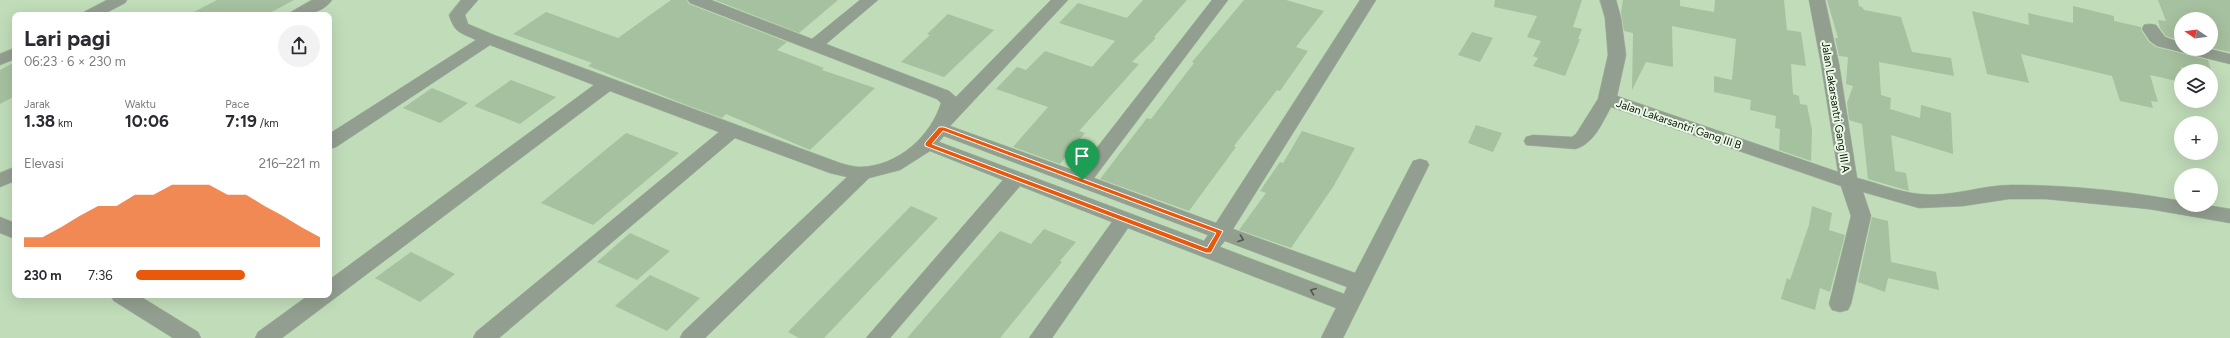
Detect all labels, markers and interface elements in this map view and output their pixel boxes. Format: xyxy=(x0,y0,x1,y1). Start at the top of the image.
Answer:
north arrow xyxy=(2174,12,2218,56)
map controls xyxy=(2174,12,2218,212)
text: Lari pagi xyxy=(24,25,111,52)
button: share xyxy=(278,25,320,67)
street label: Jalan Lakarsantri Gang III A xyxy=(1819,41,1852,174)
text: 06:23 · 6 × 230 m xyxy=(24,54,126,69)
button: layers xyxy=(2174,64,2218,108)
street label: Jalan Lakarsantri Gang III B xyxy=(1614,97,1743,152)
text: Jarak xyxy=(24,98,50,111)
text: Waktu xyxy=(125,98,156,111)
text: Pace xyxy=(225,98,249,111)
text: 1.38 xyxy=(24,111,55,131)
text: 10:06 xyxy=(125,111,169,131)
text: 7:19 xyxy=(225,111,257,131)
button: + xyxy=(2174,116,2218,160)
text: km xyxy=(55,117,73,130)
text: /km xyxy=(257,117,279,130)
pin xyxy=(1065,139,1099,180)
icon: arrive xyxy=(1071,145,1093,167)
text: Elevasi xyxy=(24,156,64,171)
text: 216–221 m xyxy=(259,156,320,171)
button: − xyxy=(2174,168,2218,212)
one-way arrow xyxy=(1237,235,1244,243)
text: 230 m xyxy=(24,268,62,283)
text: 7:36 xyxy=(88,268,113,283)
one-way arrow xyxy=(1310,288,1317,296)

